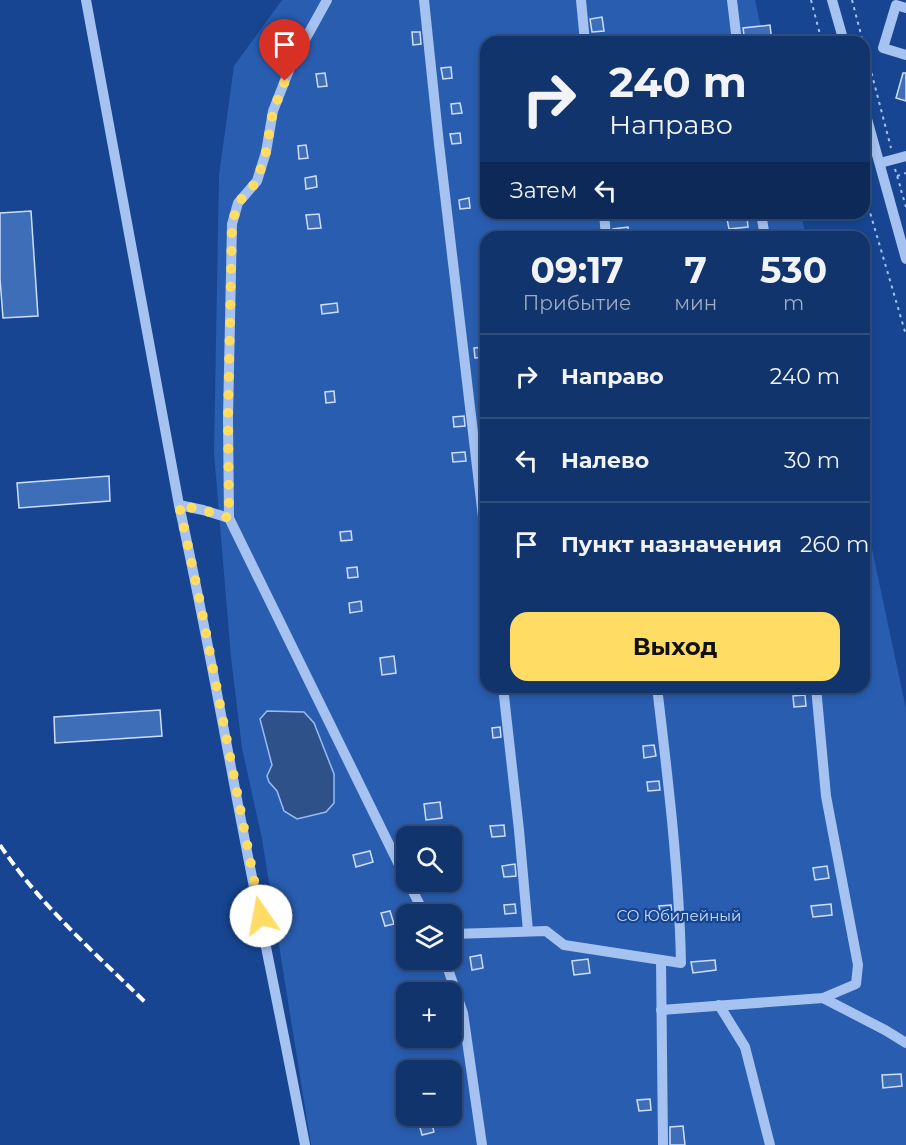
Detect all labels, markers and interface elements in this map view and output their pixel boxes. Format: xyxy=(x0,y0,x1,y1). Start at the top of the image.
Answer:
pin xyxy=(259,19,310,81)
icon: arrive xyxy=(268,28,301,61)
text: 240 m xyxy=(609,56,747,108)
icon: right xyxy=(510,60,588,138)
text: Направо xyxy=(609,108,733,141)
icon: left xyxy=(589,174,622,207)
text: Затем xyxy=(510,177,577,204)
text: 09:17 xyxy=(530,248,624,292)
text: 7 xyxy=(685,248,707,292)
text: 530 xyxy=(760,248,827,292)
text: Прибытие xyxy=(523,291,631,315)
text: мин xyxy=(674,291,717,315)
text: m xyxy=(783,291,804,315)
icon: right xyxy=(510,360,543,393)
text: Направо xyxy=(561,363,664,390)
text: 240 m xyxy=(770,363,840,390)
icon: left xyxy=(510,444,543,477)
text: Налево xyxy=(561,447,649,474)
text: 30 m xyxy=(784,447,840,474)
icon: arrive xyxy=(510,528,543,561)
text: Пункт назначения xyxy=(561,531,782,558)
text: 260 m xyxy=(800,531,869,558)
button: Выход xyxy=(510,612,840,681)
map controls xyxy=(396,826,462,1126)
button: search xyxy=(396,826,462,892)
position arrow xyxy=(229,884,293,948)
button: layers xyxy=(396,904,462,970)
park label: СО Юбилейный xyxy=(617,906,741,925)
button: + xyxy=(396,982,462,1048)
button: − xyxy=(396,1060,462,1126)

